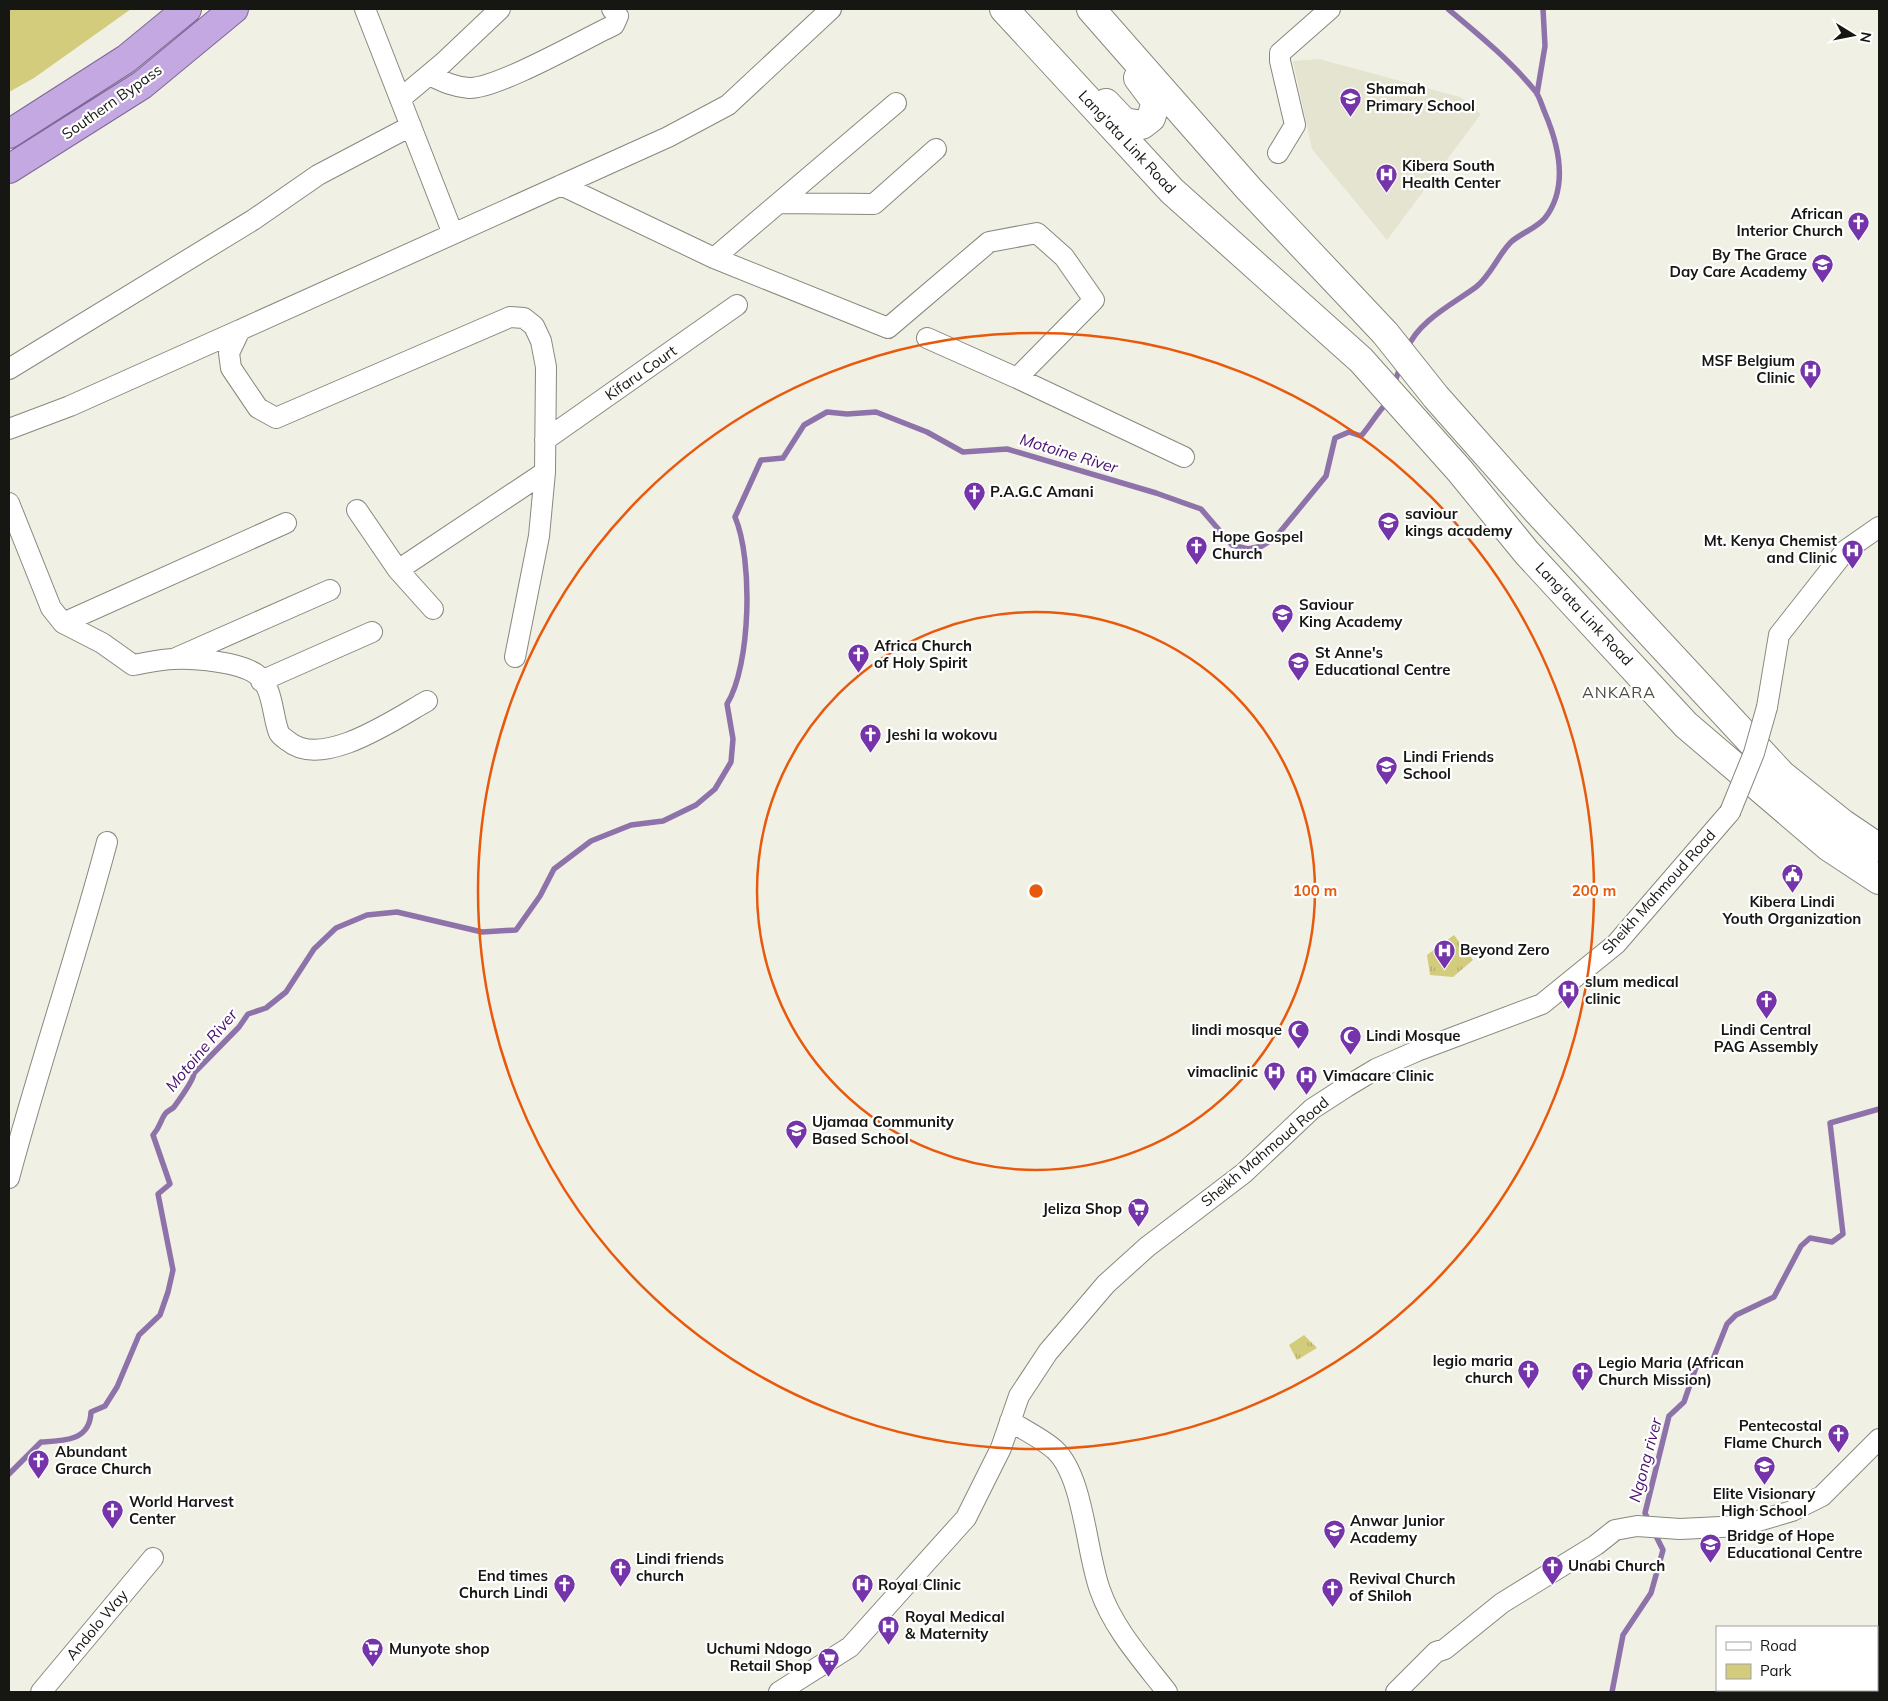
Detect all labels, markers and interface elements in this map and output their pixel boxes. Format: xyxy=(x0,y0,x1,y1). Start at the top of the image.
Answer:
north arrow xyxy=(1828,10,1878,60)
text: N xyxy=(1856,30,1876,44)
street label: Southern Bypass xyxy=(58,60,165,143)
place label: Shamah Primary School xyxy=(1366,79,1475,115)
street label: Lang'ata Link Road xyxy=(1075,86,1180,197)
school or university icon: Shamah Primary School xyxy=(1338,86,1362,117)
place label: Kibera South Health Center xyxy=(1402,156,1501,192)
hospital icon: Kibera South Health Center xyxy=(1374,163,1398,194)
place label: African Interior Church xyxy=(1737,204,1843,240)
church icon: African Interior Church xyxy=(1847,211,1871,242)
place label: By The Grace Day Care Academy xyxy=(1670,245,1808,281)
school or university icon: By The Grace Day Care Academy xyxy=(1811,252,1835,283)
street label: Kifaru Court xyxy=(601,341,680,404)
place label: MSF Belgium Clinic xyxy=(1701,351,1795,387)
hospital icon: MSF Belgium Clinic xyxy=(1799,358,1823,389)
water label: Motoine River xyxy=(1018,429,1121,478)
church icon: P.A.G.C Amani xyxy=(962,480,986,511)
place label: P.A.G.C Amani xyxy=(990,482,1094,501)
place label: saviour kings academy xyxy=(1405,504,1513,540)
school or university icon: saviour kings academy xyxy=(1377,511,1401,542)
place label: Hope Gospel Church xyxy=(1212,527,1303,563)
place label: Mt. Kenya Chemist and Clinic xyxy=(1704,531,1837,567)
church icon: Hope Gospel Church xyxy=(1184,534,1208,565)
hospital icon: Mt. Kenya Chemist and Clinic xyxy=(1841,538,1865,569)
street label: Lang'ata Link Road xyxy=(1532,558,1637,669)
place label: Saviour King Academy xyxy=(1299,595,1403,631)
school or university icon: Saviour King Academy xyxy=(1271,602,1295,633)
place label: Africa Church of Holy Spirit xyxy=(874,636,972,672)
church icon: Africa Church of Holy Spirit xyxy=(846,643,870,674)
place label: St Anne's Educational Centre xyxy=(1315,643,1450,679)
school or university icon: St Anne's Educational Centre xyxy=(1287,650,1311,681)
district label: ANKARA xyxy=(1582,682,1656,702)
church icon: Jeshi la wokovu xyxy=(858,723,882,754)
place label: Jeshi la wokovu xyxy=(886,725,998,744)
place label: Lindi Friends School xyxy=(1403,747,1494,783)
school or university icon: Lindi Friends School xyxy=(1375,754,1399,785)
street label: Sheikh Mahmoud Road xyxy=(1598,825,1720,958)
public building icon: Kibera Lindi Youth Organization xyxy=(1780,862,1804,893)
text: 100 m xyxy=(1293,881,1337,900)
text: 200 m xyxy=(1572,881,1616,900)
centre of rings xyxy=(1027,882,1045,900)
place label: Kibera Lindi Youth Organization xyxy=(1722,892,1861,928)
hospital icon: Beyond Zero xyxy=(1432,938,1456,969)
place label: Beyond Zero xyxy=(1460,940,1550,959)
place label: slum medical clinic xyxy=(1585,972,1679,1008)
hospital icon: slum medical clinic xyxy=(1557,979,1581,1010)
church icon: Lindi Central PAG Assembly xyxy=(1754,989,1778,1020)
water label: Motoine River xyxy=(161,1004,242,1095)
mosque icon: lindi mosque xyxy=(1286,1018,1310,1049)
place label: lindi mosque xyxy=(1191,1020,1282,1039)
place label: Lindi Central PAG Assembly xyxy=(1714,1020,1819,1056)
mosque icon: Lindi Mosque xyxy=(1338,1024,1362,1055)
place label: Lindi Mosque xyxy=(1366,1026,1461,1045)
hospital icon: vimaclinic xyxy=(1262,1060,1286,1091)
place label: vimaclinic xyxy=(1186,1062,1258,1081)
hospital icon: Vimacare Clinic xyxy=(1295,1064,1319,1095)
place label: Vimacare Clinic xyxy=(1322,1066,1435,1085)
street label: Sheikh Mahmoud Road xyxy=(1197,1093,1332,1211)
place label: Ujamaa Community Based School xyxy=(812,1112,955,1148)
school or university icon: Ujamaa Community Based School xyxy=(784,1119,808,1150)
supermarket icon: Jeliza Shop xyxy=(1126,1197,1150,1228)
place label: Jeliza Shop xyxy=(1042,1199,1122,1218)
place label: legio maria church xyxy=(1433,1351,1513,1387)
place label: Legio Maria (African Church Mission) xyxy=(1598,1353,1744,1389)
church icon: legio maria church xyxy=(1517,1358,1541,1389)
church icon: Legio Maria (African Church Mission) xyxy=(1570,1360,1594,1391)
water label: Ngong river xyxy=(1624,1415,1666,1504)
place label: Pentecostal Flame Church xyxy=(1724,1416,1822,1452)
church icon: Pentecostal Flame Church xyxy=(1826,1423,1850,1454)
place label: Abundant Grace Church xyxy=(55,1442,152,1478)
church icon: Abundant Grace Church xyxy=(27,1449,51,1480)
school or university icon: Elite Visionary High School xyxy=(1752,1454,1776,1485)
place label: Elite Visionary High School xyxy=(1713,1484,1816,1520)
place label: World Harvest Center xyxy=(129,1492,234,1528)
church icon: World Harvest Center xyxy=(101,1499,125,1530)
place label: Anwar Junior Academy xyxy=(1350,1511,1445,1547)
school or university icon: Anwar Junior Academy xyxy=(1322,1518,1346,1549)
place label: Bridge of Hope Educational Centre xyxy=(1727,1526,1862,1562)
school or university icon: Bridge of Hope Educational Centre xyxy=(1699,1533,1723,1564)
place label: Lindi friends church xyxy=(636,1549,724,1585)
church icon: Unabi Church xyxy=(1540,1554,1564,1585)
church icon: Lindi friends church xyxy=(608,1556,632,1587)
place label: Unabi Church xyxy=(1568,1556,1665,1575)
place label: End times Church Lindi xyxy=(459,1566,548,1602)
place label: Revival Church of Shiloh xyxy=(1349,1569,1456,1605)
church icon: End times Church Lindi xyxy=(552,1573,576,1604)
hospital icon: Royal Clinic xyxy=(850,1573,874,1604)
place label: Royal Clinic xyxy=(878,1575,961,1594)
church icon: Revival Church of Shiloh xyxy=(1321,1576,1345,1607)
street label: Andolo Way xyxy=(62,1586,132,1664)
place label: Royal Medical & Maternity xyxy=(905,1607,1005,1643)
hospital icon: Royal Medical & Maternity xyxy=(877,1614,901,1645)
legend xyxy=(1716,1626,1878,1691)
text: Road xyxy=(1760,1636,1797,1655)
supermarket icon: Munyote shop xyxy=(361,1637,385,1668)
place label: Munyote shop xyxy=(389,1639,489,1658)
place label: Uchumi Ndogo Retail Shop xyxy=(706,1639,812,1675)
supermarket icon: Uchumi Ndogo Retail Shop xyxy=(816,1646,840,1677)
text: Park xyxy=(1760,1661,1792,1680)

